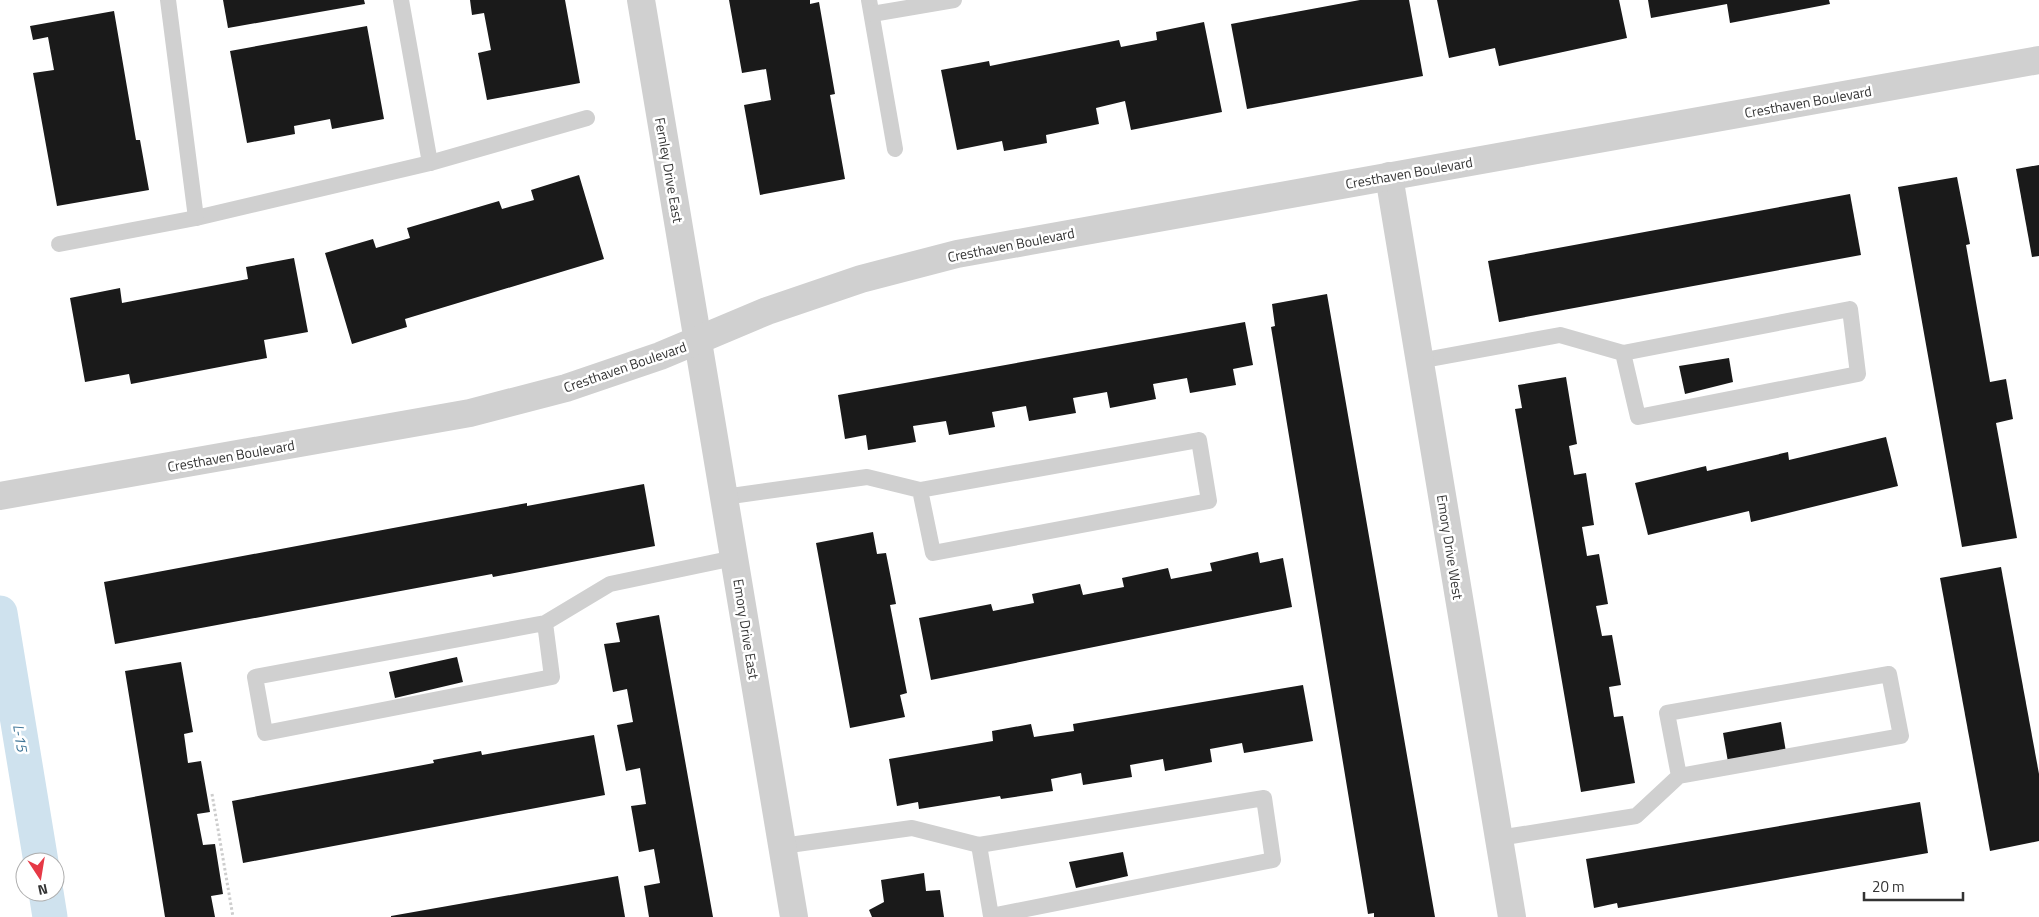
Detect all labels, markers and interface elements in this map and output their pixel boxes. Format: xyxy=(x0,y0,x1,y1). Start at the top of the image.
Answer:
street label: Cresthaven Boulevard xyxy=(1743,80,1873,123)
street label: Fernley Drive East xyxy=(650,116,689,224)
street label: Cresthaven Boulevard xyxy=(1344,151,1474,194)
street label: Cresthaven Boulevard xyxy=(946,222,1076,267)
street label: Cresthaven Boulevard xyxy=(561,336,689,397)
street label: Cresthaven Boulevard xyxy=(166,434,296,477)
street label: Emory Drive West xyxy=(1432,493,1469,601)
street label: Emory Drive East xyxy=(728,577,765,681)
water label: L-15 xyxy=(7,723,34,755)
north arrow xyxy=(15,852,65,902)
scale bar xyxy=(1864,870,1963,902)
text: 20 m xyxy=(1872,875,1905,898)
text: N xyxy=(36,879,50,901)

